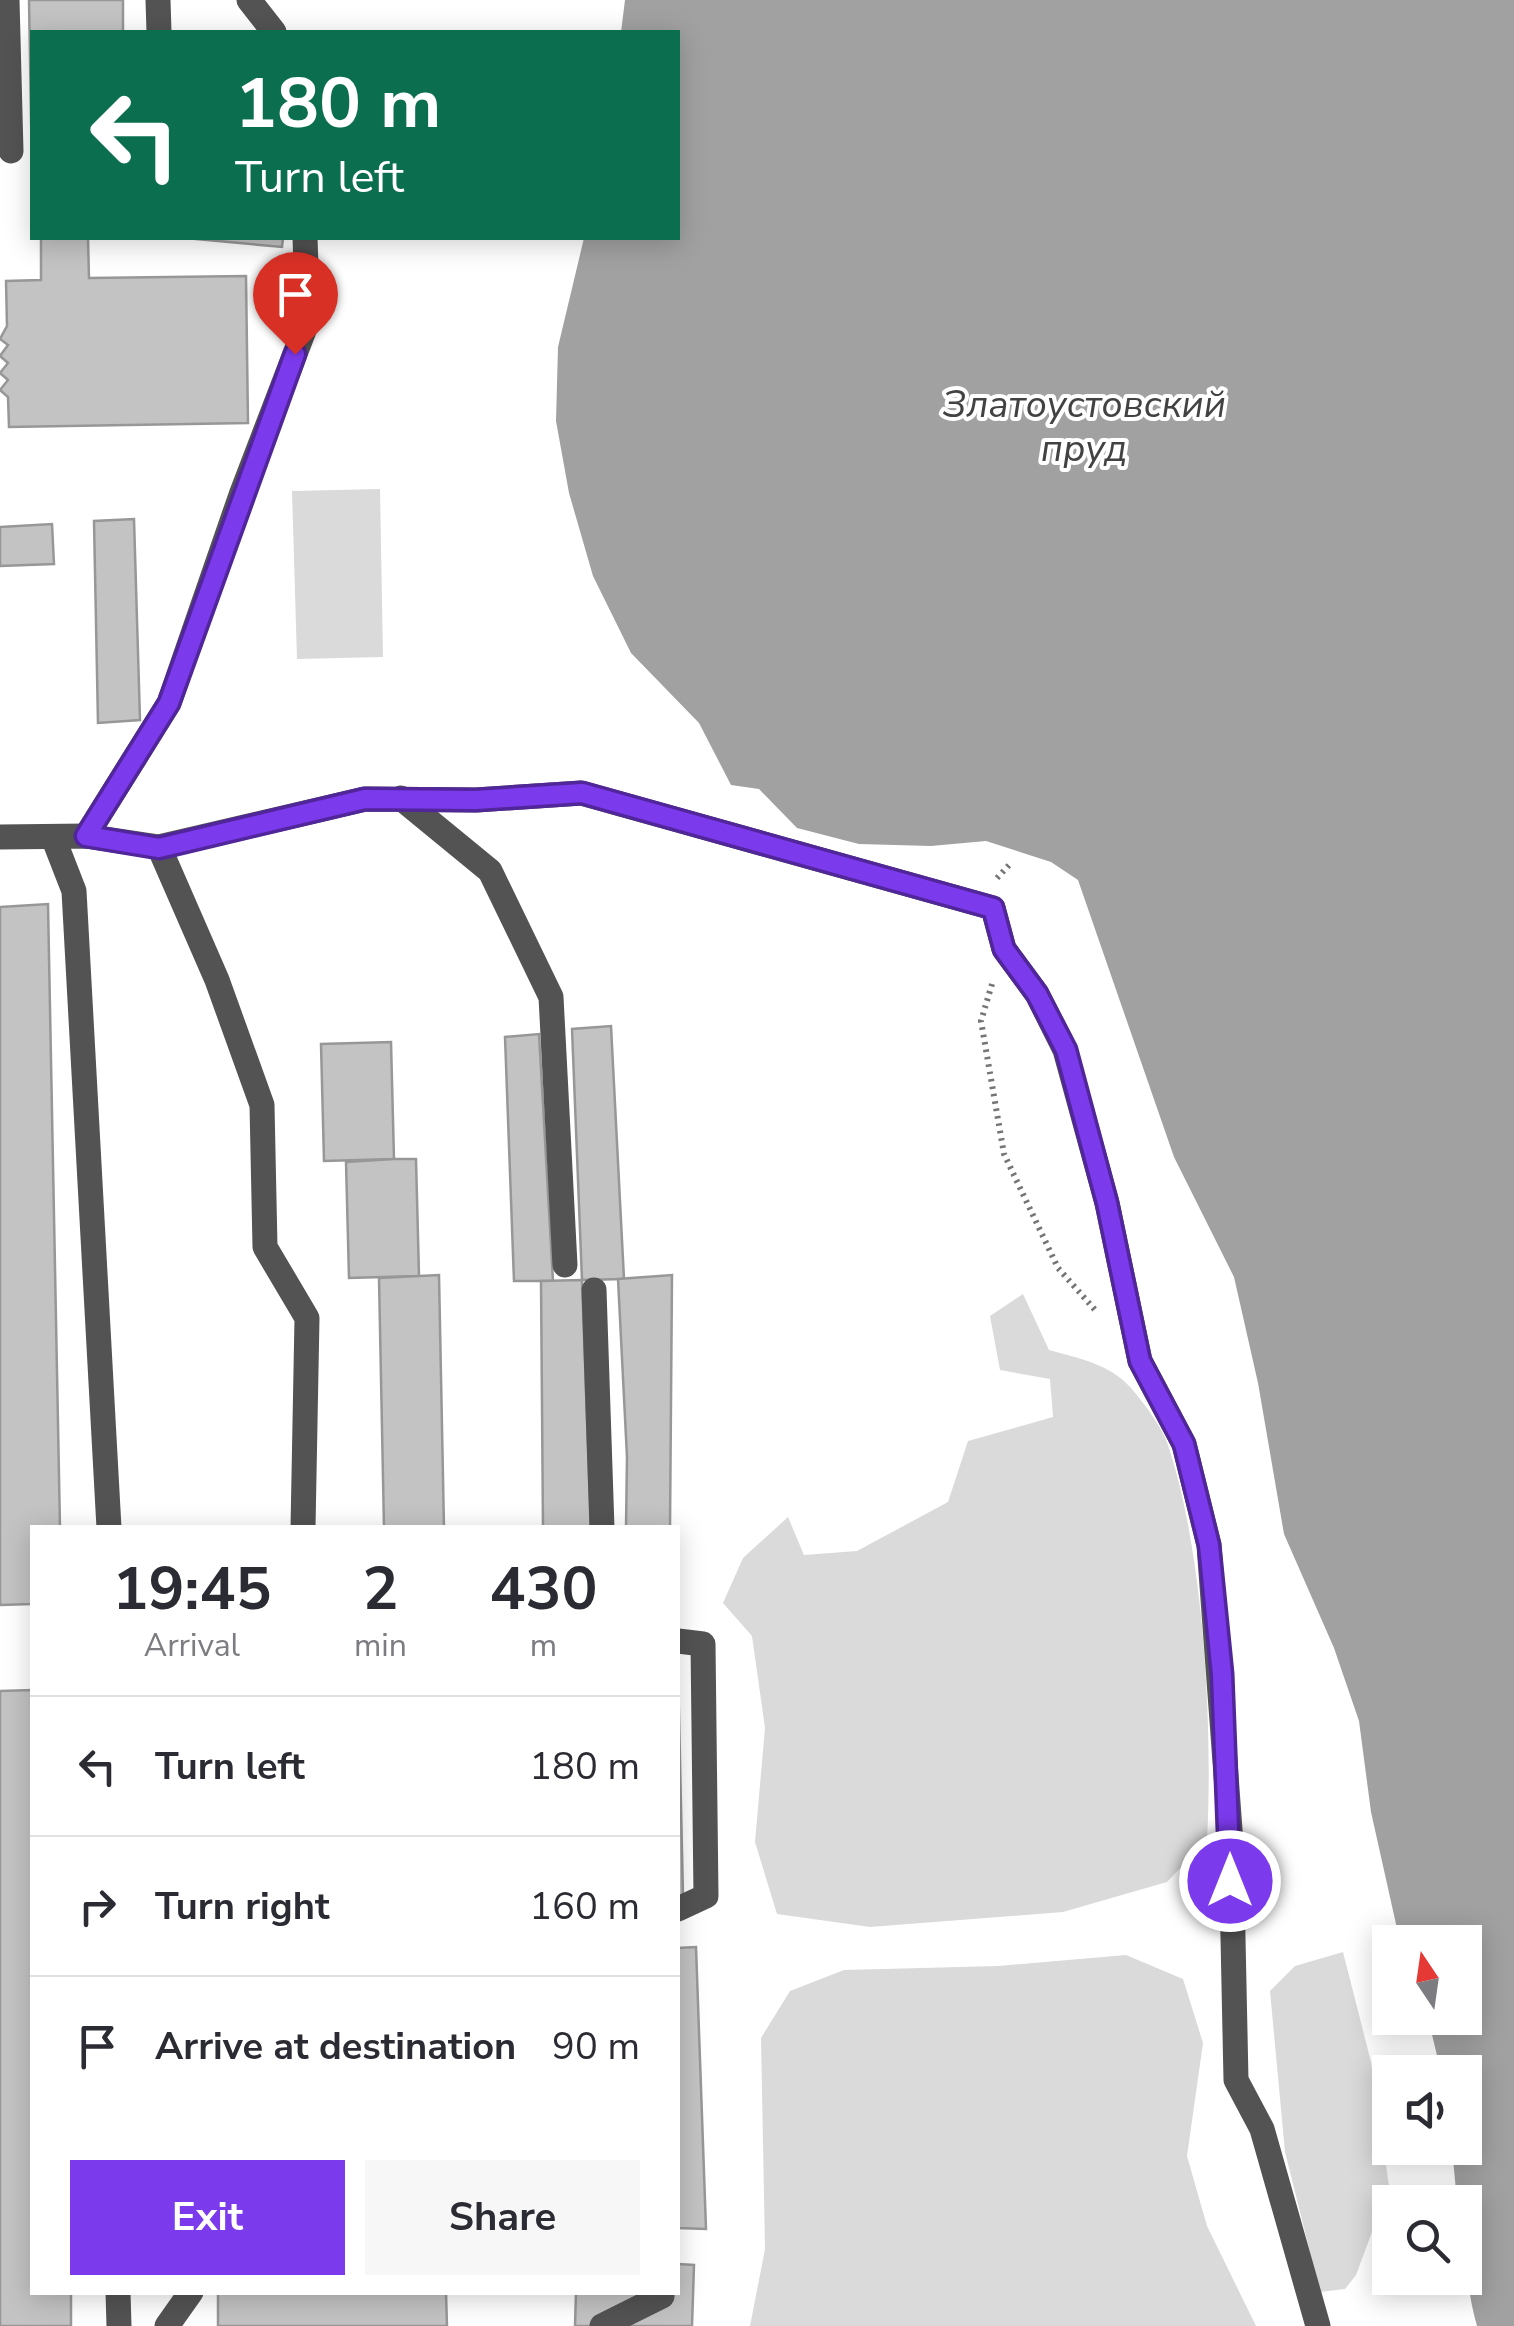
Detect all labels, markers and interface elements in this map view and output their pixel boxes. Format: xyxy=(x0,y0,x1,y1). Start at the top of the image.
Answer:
text: 180 m xyxy=(235,56,441,152)
icon: left xyxy=(70,70,200,200)
text: Turn left xyxy=(235,147,404,208)
pin xyxy=(253,252,338,355)
icon: arrive xyxy=(268,267,323,322)
water label: Златоустовский пруд xyxy=(942,379,1226,474)
text: 19:45 xyxy=(113,1548,271,1630)
text: 2 xyxy=(362,1548,398,1630)
text: 430 xyxy=(489,1548,597,1630)
text: Arrival xyxy=(144,1624,240,1667)
text: min xyxy=(354,1624,407,1667)
text: m xyxy=(530,1624,557,1667)
icon: left xyxy=(70,1739,125,1794)
text: Turn left xyxy=(155,1741,305,1792)
text: 180 m xyxy=(529,1741,640,1792)
position arrow xyxy=(1178,1829,1282,1933)
icon: right xyxy=(70,1879,125,1934)
text: Turn right xyxy=(155,1881,330,1932)
text: 160 m xyxy=(529,1881,640,1932)
north arrow xyxy=(1372,1925,1482,2035)
map controls xyxy=(1372,1925,1482,2295)
icon: arrive xyxy=(70,2019,125,2074)
text: Arrive at destination xyxy=(155,2021,516,2072)
text: 90 m xyxy=(552,2021,640,2072)
button: sound xyxy=(1372,2055,1482,2165)
button: Exit xyxy=(70,2160,345,2275)
button: Share xyxy=(365,2160,640,2275)
button: search xyxy=(1372,2185,1482,2295)

